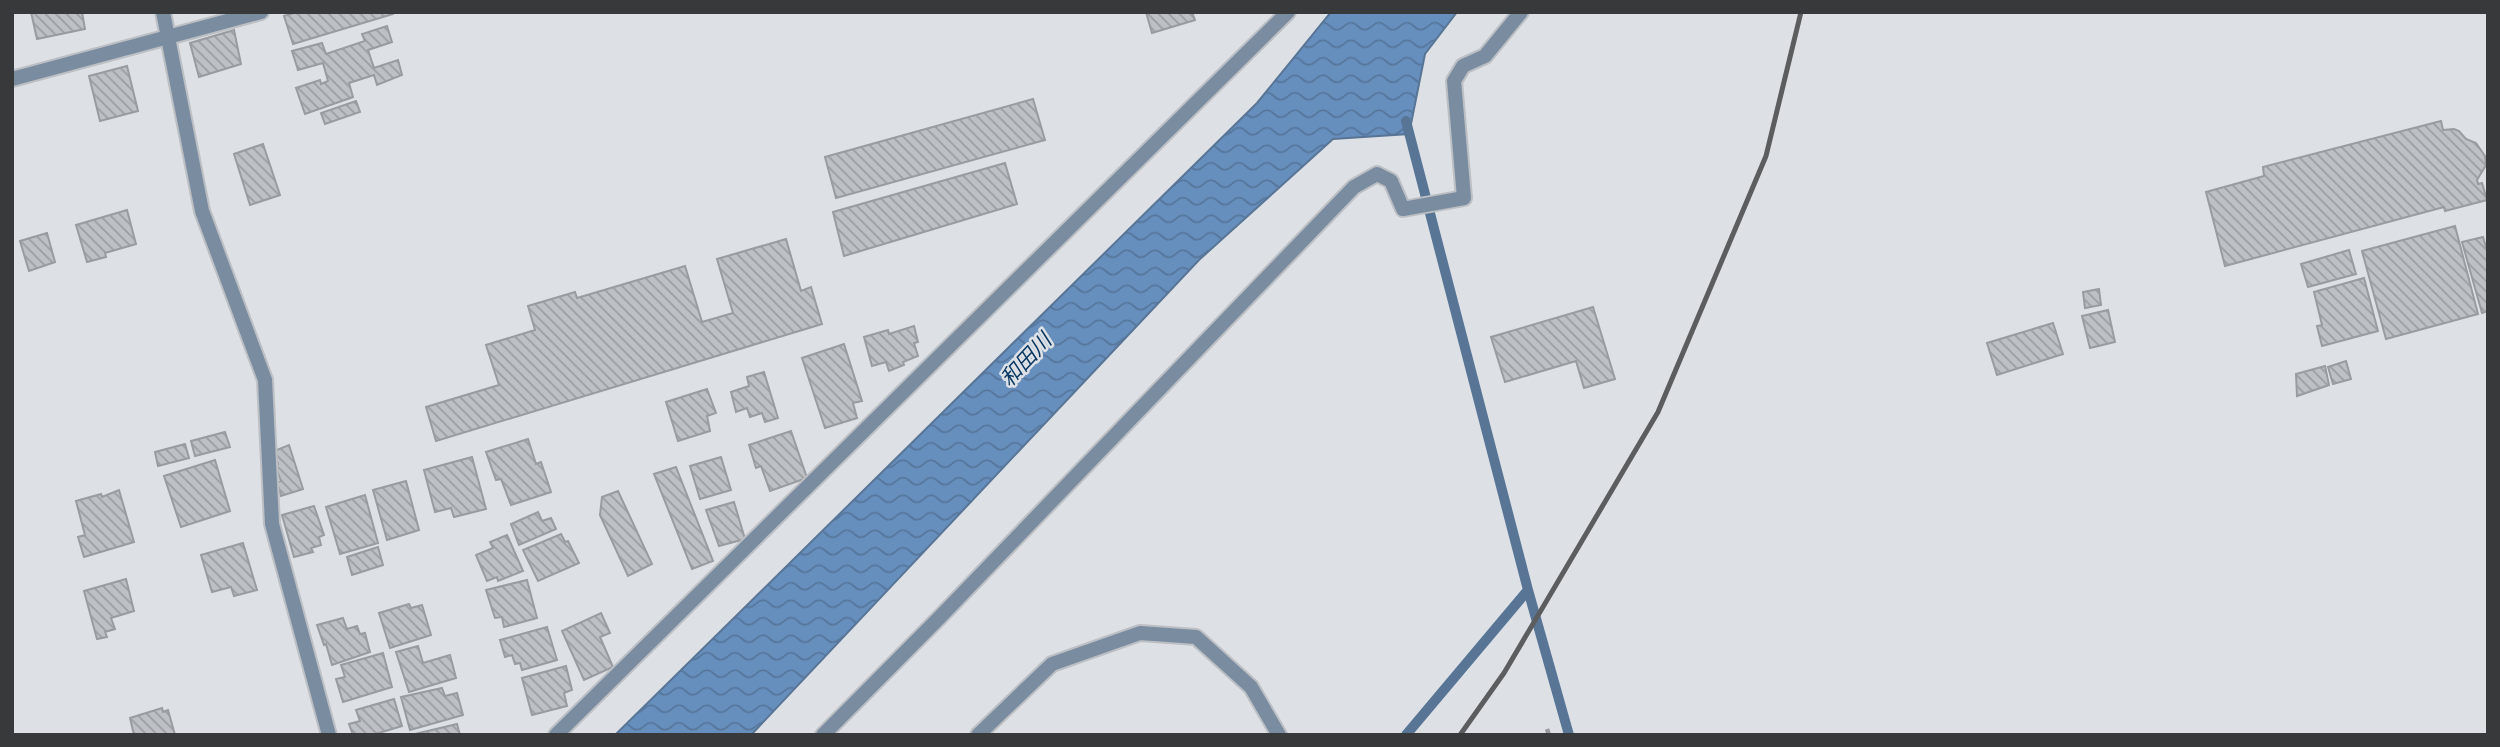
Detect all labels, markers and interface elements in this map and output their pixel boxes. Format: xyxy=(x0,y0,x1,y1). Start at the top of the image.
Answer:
water label: 和田川 xyxy=(995,327,1058,391)

